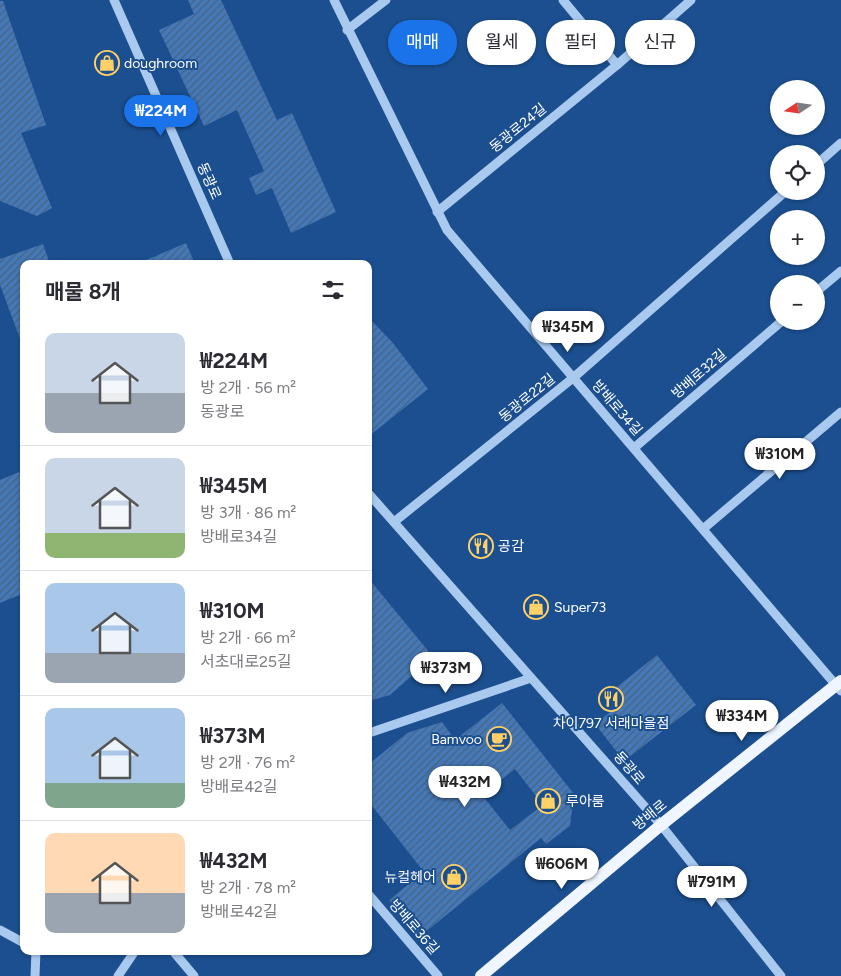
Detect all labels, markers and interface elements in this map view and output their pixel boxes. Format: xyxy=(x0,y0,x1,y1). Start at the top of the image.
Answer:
chip: 매매 xyxy=(388,20,457,65)
chip: 월세 xyxy=(467,20,536,65)
chip: 필터 xyxy=(546,20,615,65)
chip: 신규 xyxy=(625,20,695,65)
shop icon: doughroom xyxy=(94,50,120,76)
place label: doughroom xyxy=(124,55,197,72)
north arrow xyxy=(770,80,825,135)
map controls xyxy=(770,80,825,330)
pin: ₩224M xyxy=(126,94,196,137)
street label: 동광로24길 xyxy=(486,100,550,156)
text: ₩224M xyxy=(135,101,187,120)
button: locate xyxy=(770,145,825,200)
street label: 동광로 xyxy=(193,160,225,202)
button: + xyxy=(770,210,825,265)
button: − xyxy=(770,275,825,330)
icon: filters xyxy=(319,276,347,304)
text: 매물 8개 xyxy=(45,279,121,304)
pin: ₩345M xyxy=(533,310,603,353)
text: ₩345M xyxy=(542,317,594,336)
street label: 방배로32길 xyxy=(668,346,730,402)
text: ₩224M xyxy=(200,348,268,373)
icon: home xyxy=(85,353,145,413)
street label: 동광로22길 xyxy=(496,370,558,426)
street label: 방배로34길 xyxy=(588,377,646,439)
text: 방 2개 · 56 m² xyxy=(200,378,296,397)
text: 동광로 xyxy=(200,402,244,421)
pin: ₩310M xyxy=(745,438,815,480)
text: ₩310M xyxy=(755,444,805,463)
text: ₩345M xyxy=(200,473,268,498)
icon: home xyxy=(85,478,145,538)
text: 방 3개 · 86 m² xyxy=(200,503,296,522)
text: 방배로34길 xyxy=(200,527,278,546)
restaurant icon: 공감 xyxy=(468,533,494,559)
place label: 공감 xyxy=(498,538,524,555)
shop icon: Super73 xyxy=(523,594,549,620)
text: ₩310M xyxy=(200,598,265,623)
place label: Super73 xyxy=(554,599,606,616)
icon: home xyxy=(85,603,145,663)
text: 방 2개 · 66 m² xyxy=(200,628,296,647)
text: 서초대로25길 xyxy=(200,652,292,671)
pin: ₩373M xyxy=(411,652,481,694)
text: ₩373M xyxy=(421,658,471,677)
restaurant icon: 차이797 서래마을점 xyxy=(598,686,624,712)
pin: ₩334M xyxy=(707,700,777,742)
text: ₩334M xyxy=(716,706,768,725)
place label: 차이797 서래마을점 xyxy=(553,715,669,732)
text: ₩373M xyxy=(200,723,265,748)
cafe icon: Bamvoo xyxy=(486,726,512,752)
icon: home xyxy=(85,728,145,788)
place label: Bamvoo xyxy=(431,731,482,748)
street label: 동광로 xyxy=(610,748,648,788)
text: 방 2개 · 76 m² xyxy=(200,753,295,772)
pin: ₩432M xyxy=(430,766,500,808)
text: ₩432M xyxy=(439,772,491,791)
text: 방배로42길 xyxy=(200,777,278,796)
shop icon: 루아룸 xyxy=(535,788,561,814)
place label: 루아룸 xyxy=(566,793,605,810)
street label: 방배로 xyxy=(630,796,670,834)
text: ₩432M xyxy=(200,848,268,873)
pin: ₩606M xyxy=(527,848,597,890)
icon: home xyxy=(85,853,145,913)
text: ₩606M xyxy=(536,854,588,873)
shop icon: 뉴컬헤어 xyxy=(441,864,467,890)
pin: ₩791M xyxy=(677,866,747,908)
place label: 뉴컬헤어 xyxy=(384,869,436,886)
text: ₩791M xyxy=(688,872,736,891)
text: 방 2개 · 78 m² xyxy=(200,878,296,897)
street label: 방배로36길 xyxy=(386,896,442,958)
text: 방배로42길 xyxy=(200,902,278,921)

